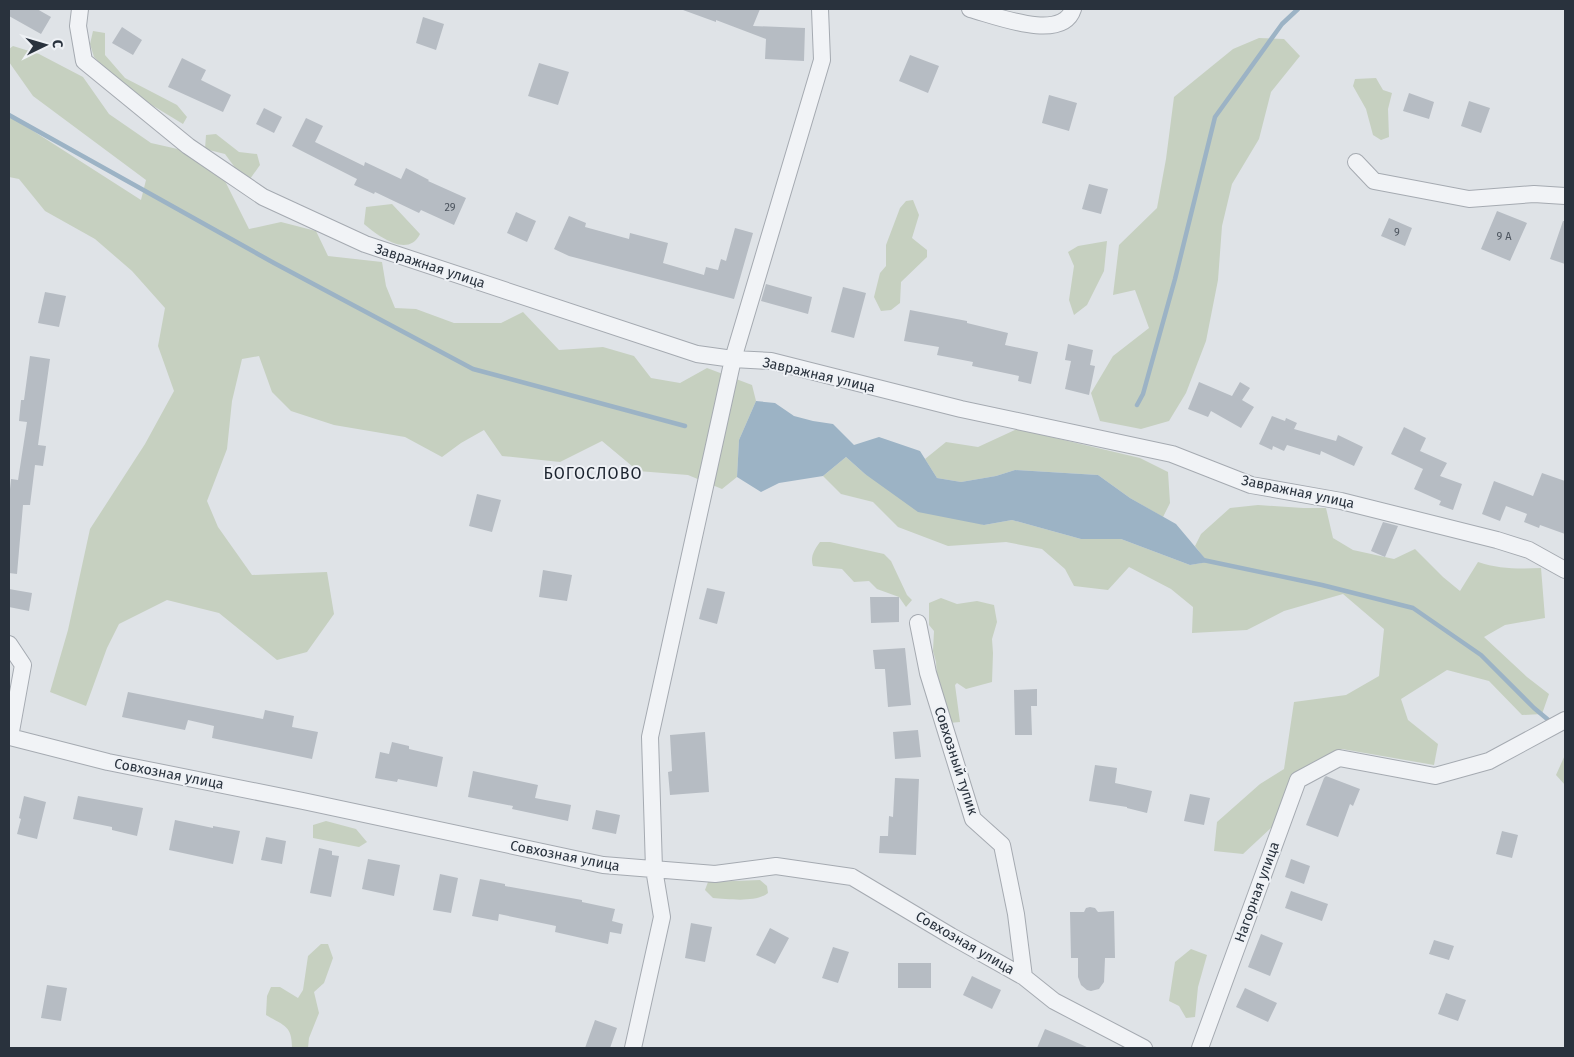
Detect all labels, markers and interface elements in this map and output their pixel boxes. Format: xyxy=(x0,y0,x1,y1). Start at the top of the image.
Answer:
north arrow xyxy=(20,20,70,70)
text: С xyxy=(49,39,66,49)
house number: 29 xyxy=(444,201,456,214)
house number: 9 xyxy=(1394,226,1400,239)
house number: 9 А xyxy=(1497,230,1512,243)
street label: Завражная улица xyxy=(373,240,487,292)
street label: Завражная улица xyxy=(761,354,877,396)
district label: БОГОСЛОВО xyxy=(544,464,642,483)
street label: Завражная улица xyxy=(1240,472,1356,512)
street label: Совхозный тупик xyxy=(930,705,982,818)
street label: Совхозная улица xyxy=(113,755,225,793)
street label: Совхозная улица xyxy=(509,837,621,875)
street label: Нагорная улица xyxy=(1231,839,1283,945)
street label: Совхозная улица xyxy=(913,908,1017,978)

